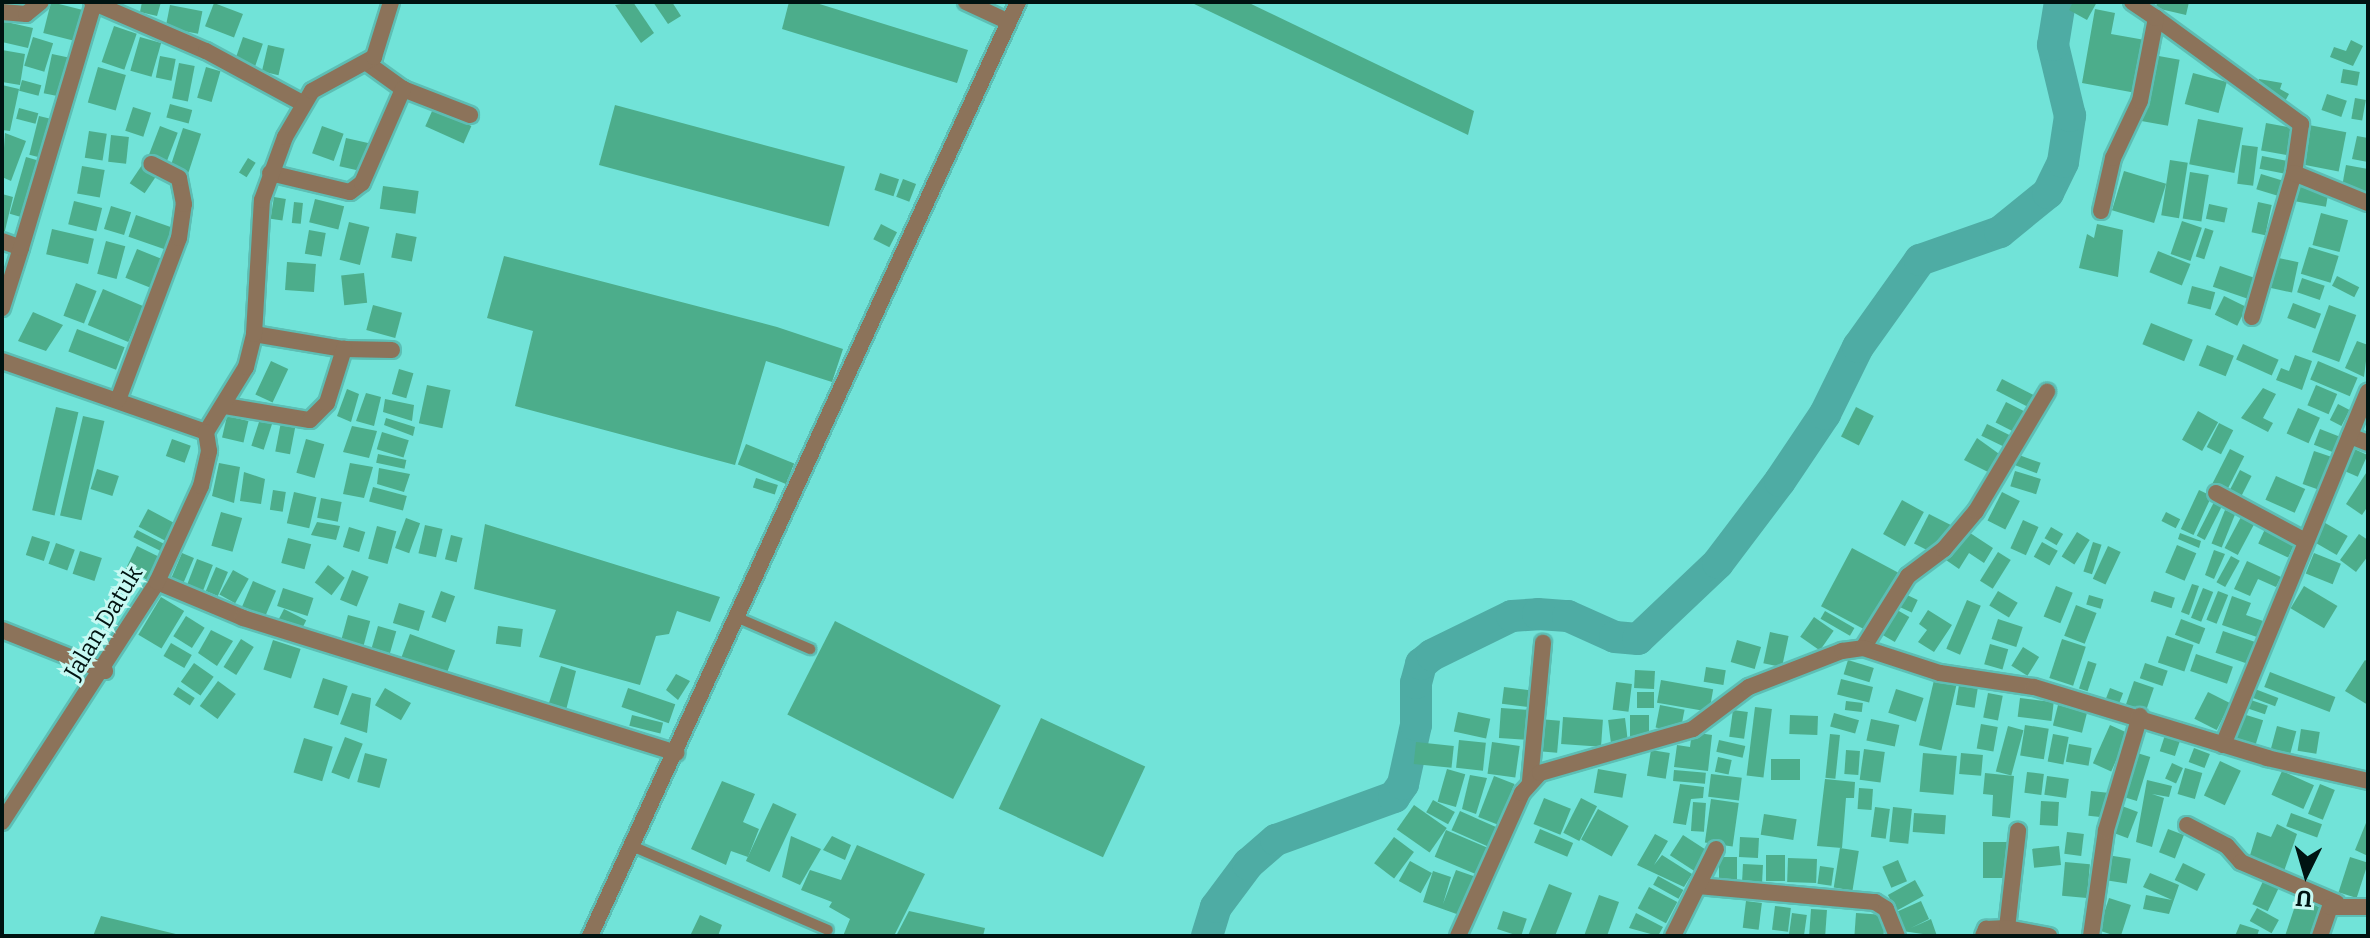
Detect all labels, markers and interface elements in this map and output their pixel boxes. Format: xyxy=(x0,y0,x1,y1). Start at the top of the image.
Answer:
street label: Jalan Datuk xyxy=(59,561,149,685)
north arrow xyxy=(2266,834,2346,914)
text: U xyxy=(2295,884,2313,913)

